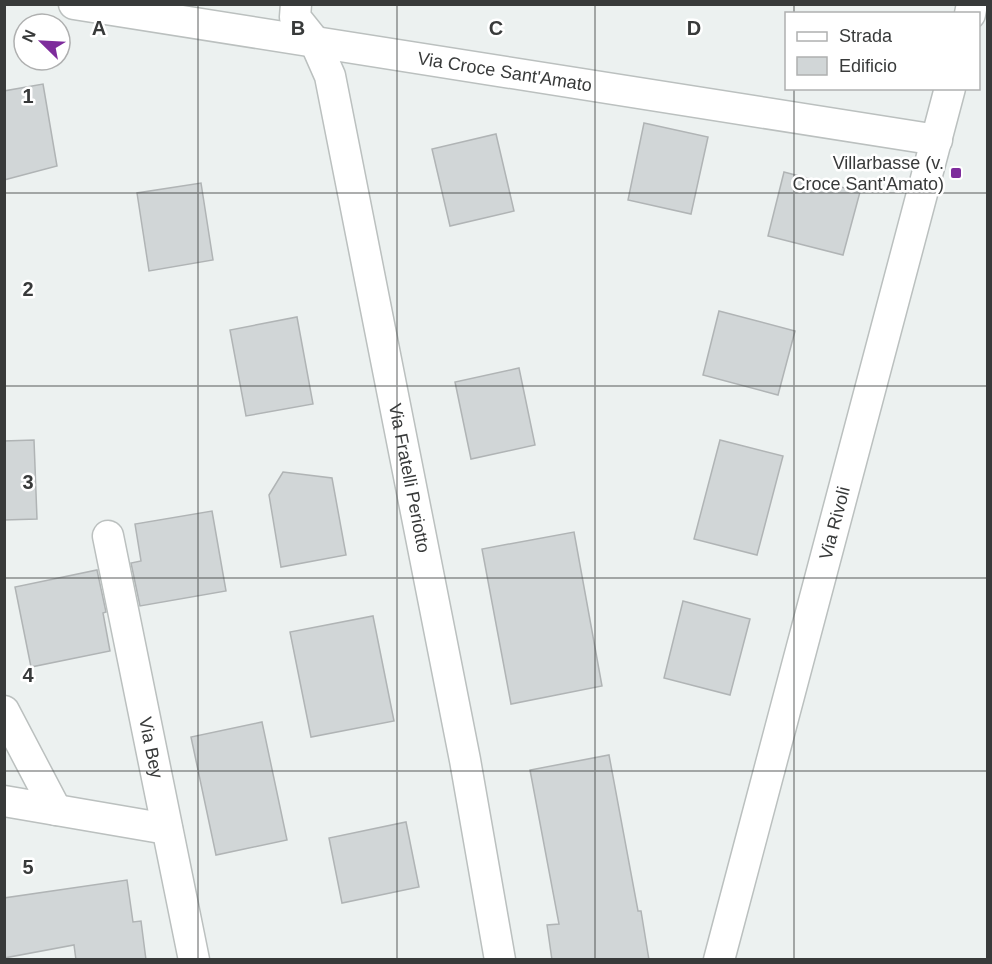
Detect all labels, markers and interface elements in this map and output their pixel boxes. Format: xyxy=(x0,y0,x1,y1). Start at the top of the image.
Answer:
north arrow xyxy=(12,12,72,72)
legend xyxy=(785,12,980,90)
text: A xyxy=(92,17,106,39)
text: B xyxy=(291,17,305,39)
text: C xyxy=(489,17,503,39)
text: D xyxy=(687,17,701,39)
text: Strada xyxy=(839,26,893,46)
text: N xyxy=(19,27,39,45)
street label: Via Croce Sant'Amato xyxy=(416,48,593,95)
text: Edificio xyxy=(839,56,897,76)
text: 1 xyxy=(22,85,34,107)
place label: Villarbasse (v. Croce Sant'Amato) xyxy=(793,153,944,194)
marker: Villarbasse (v. Croce Sant'Amato) xyxy=(949,166,963,180)
text: 2 xyxy=(22,278,34,300)
street label: Via Fratelli Periotto xyxy=(385,402,434,554)
text: 3 xyxy=(22,471,34,493)
street label: Via Rivoli xyxy=(816,484,854,562)
text: 4 xyxy=(22,664,34,686)
street label: Via Bey xyxy=(135,715,167,780)
text: 5 xyxy=(22,856,34,878)

